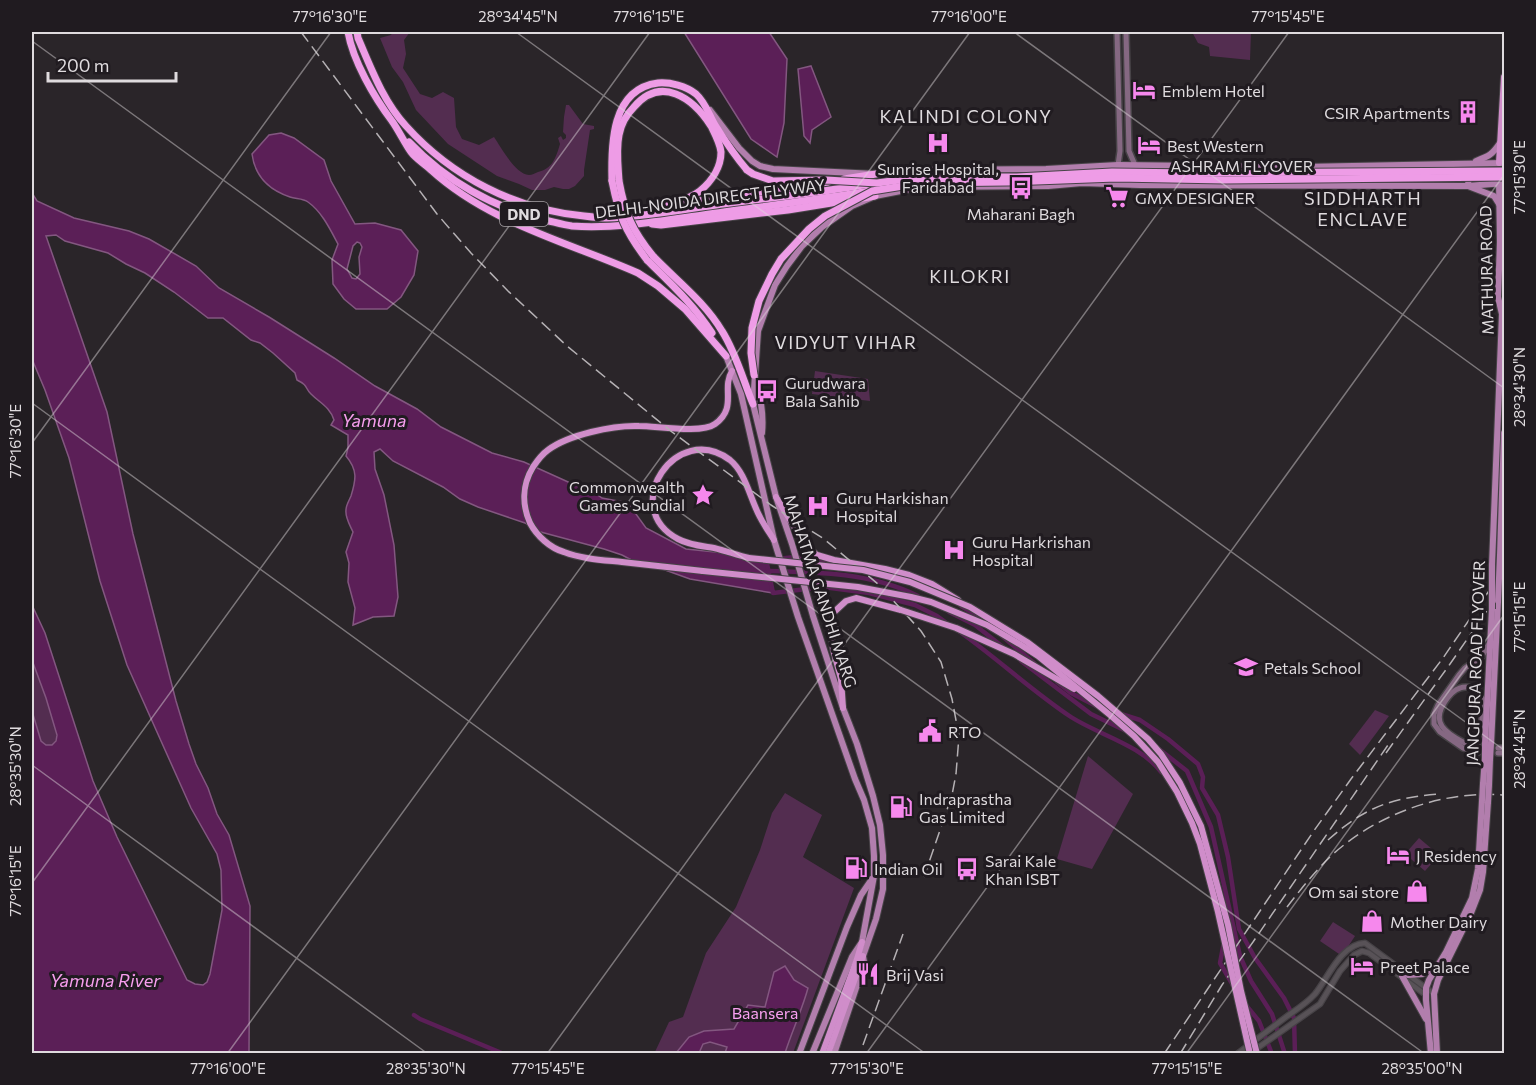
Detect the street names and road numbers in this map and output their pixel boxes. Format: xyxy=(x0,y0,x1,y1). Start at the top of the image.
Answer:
street label: ASHRAM FLYOVER xyxy=(1171,156,1314,175)
street label: DELHI-NOIDA DIRECT FLYWAY xyxy=(594,174,827,222)
road number: DND xyxy=(500,202,548,226)
street label: MATHURA ROAD xyxy=(1475,205,1497,335)
street label: MAHATMA GANDHI MARG xyxy=(781,492,861,690)
street label: JANGPURA ROAD FLYOVER xyxy=(1462,560,1488,766)

